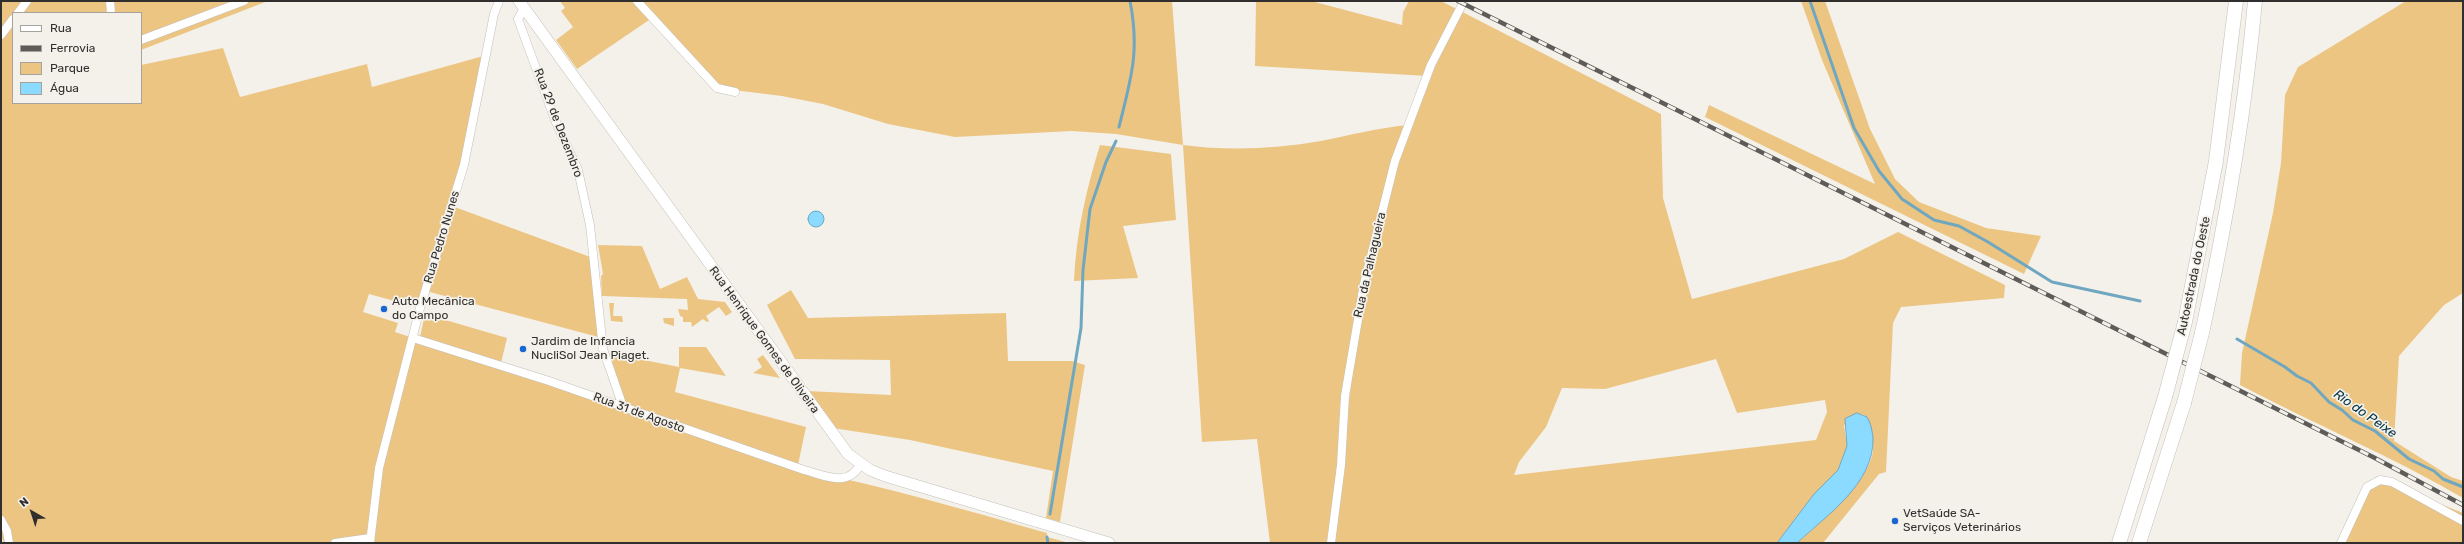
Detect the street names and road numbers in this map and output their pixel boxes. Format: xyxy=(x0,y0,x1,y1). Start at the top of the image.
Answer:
street label: Rua 29 de Dezembro xyxy=(531,67,585,179)
street label: Rua Pedro Nunes xyxy=(421,189,463,285)
street label: Rua da Palhagueira xyxy=(1351,211,1389,319)
street label: Autoestrada do Oeste xyxy=(2174,215,2214,337)
street label: Rua Henrique Gomes de Oliveira xyxy=(706,264,822,416)
street label: Rua 31 de Agosto xyxy=(591,390,687,436)

